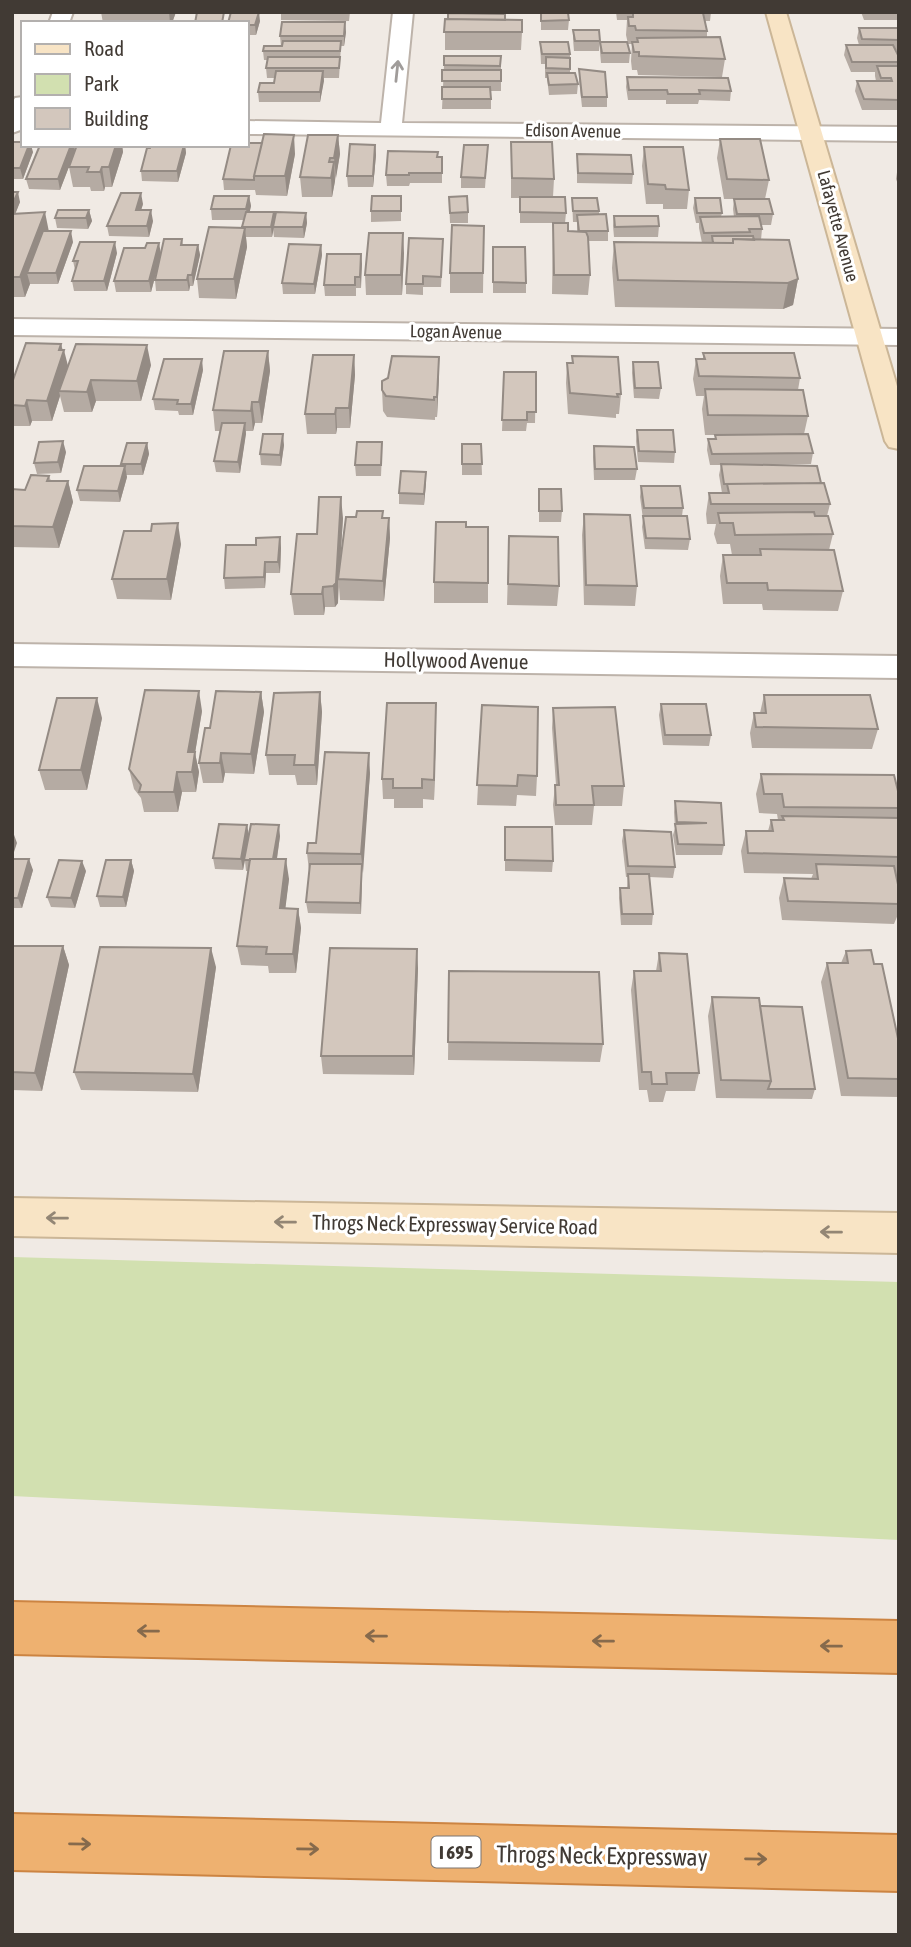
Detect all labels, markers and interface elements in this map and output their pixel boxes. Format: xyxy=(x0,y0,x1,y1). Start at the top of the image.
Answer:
legend xyxy=(21,21,248,147)
text: Road xyxy=(84,36,124,60)
one-way arrow xyxy=(391,60,404,82)
text: Park xyxy=(84,71,119,95)
text: Building xyxy=(84,106,148,130)
street label: Edison Avenue xyxy=(525,119,621,142)
street label: Lafayette Avenue xyxy=(813,168,863,284)
street label: Logan Avenue xyxy=(410,320,502,343)
street label: Hollywood Avenue xyxy=(383,647,529,673)
street label: Throgs Neck Expressway Service Road xyxy=(312,1210,598,1238)
one-way arrow xyxy=(46,1211,69,1225)
one-way arrow xyxy=(273,1215,296,1229)
one-way arrow xyxy=(819,1225,842,1239)
one-way arrow xyxy=(137,1624,160,1637)
one-way arrow xyxy=(364,1629,387,1642)
one-way arrow xyxy=(592,1634,615,1647)
one-way arrow xyxy=(819,1639,842,1652)
road number: I 695 xyxy=(432,1836,480,1868)
one-way arrow xyxy=(69,1837,92,1850)
street label: Throgs Neck Expressway xyxy=(496,1840,708,1871)
one-way arrow xyxy=(296,1842,319,1856)
one-way arrow xyxy=(744,1853,767,1866)

